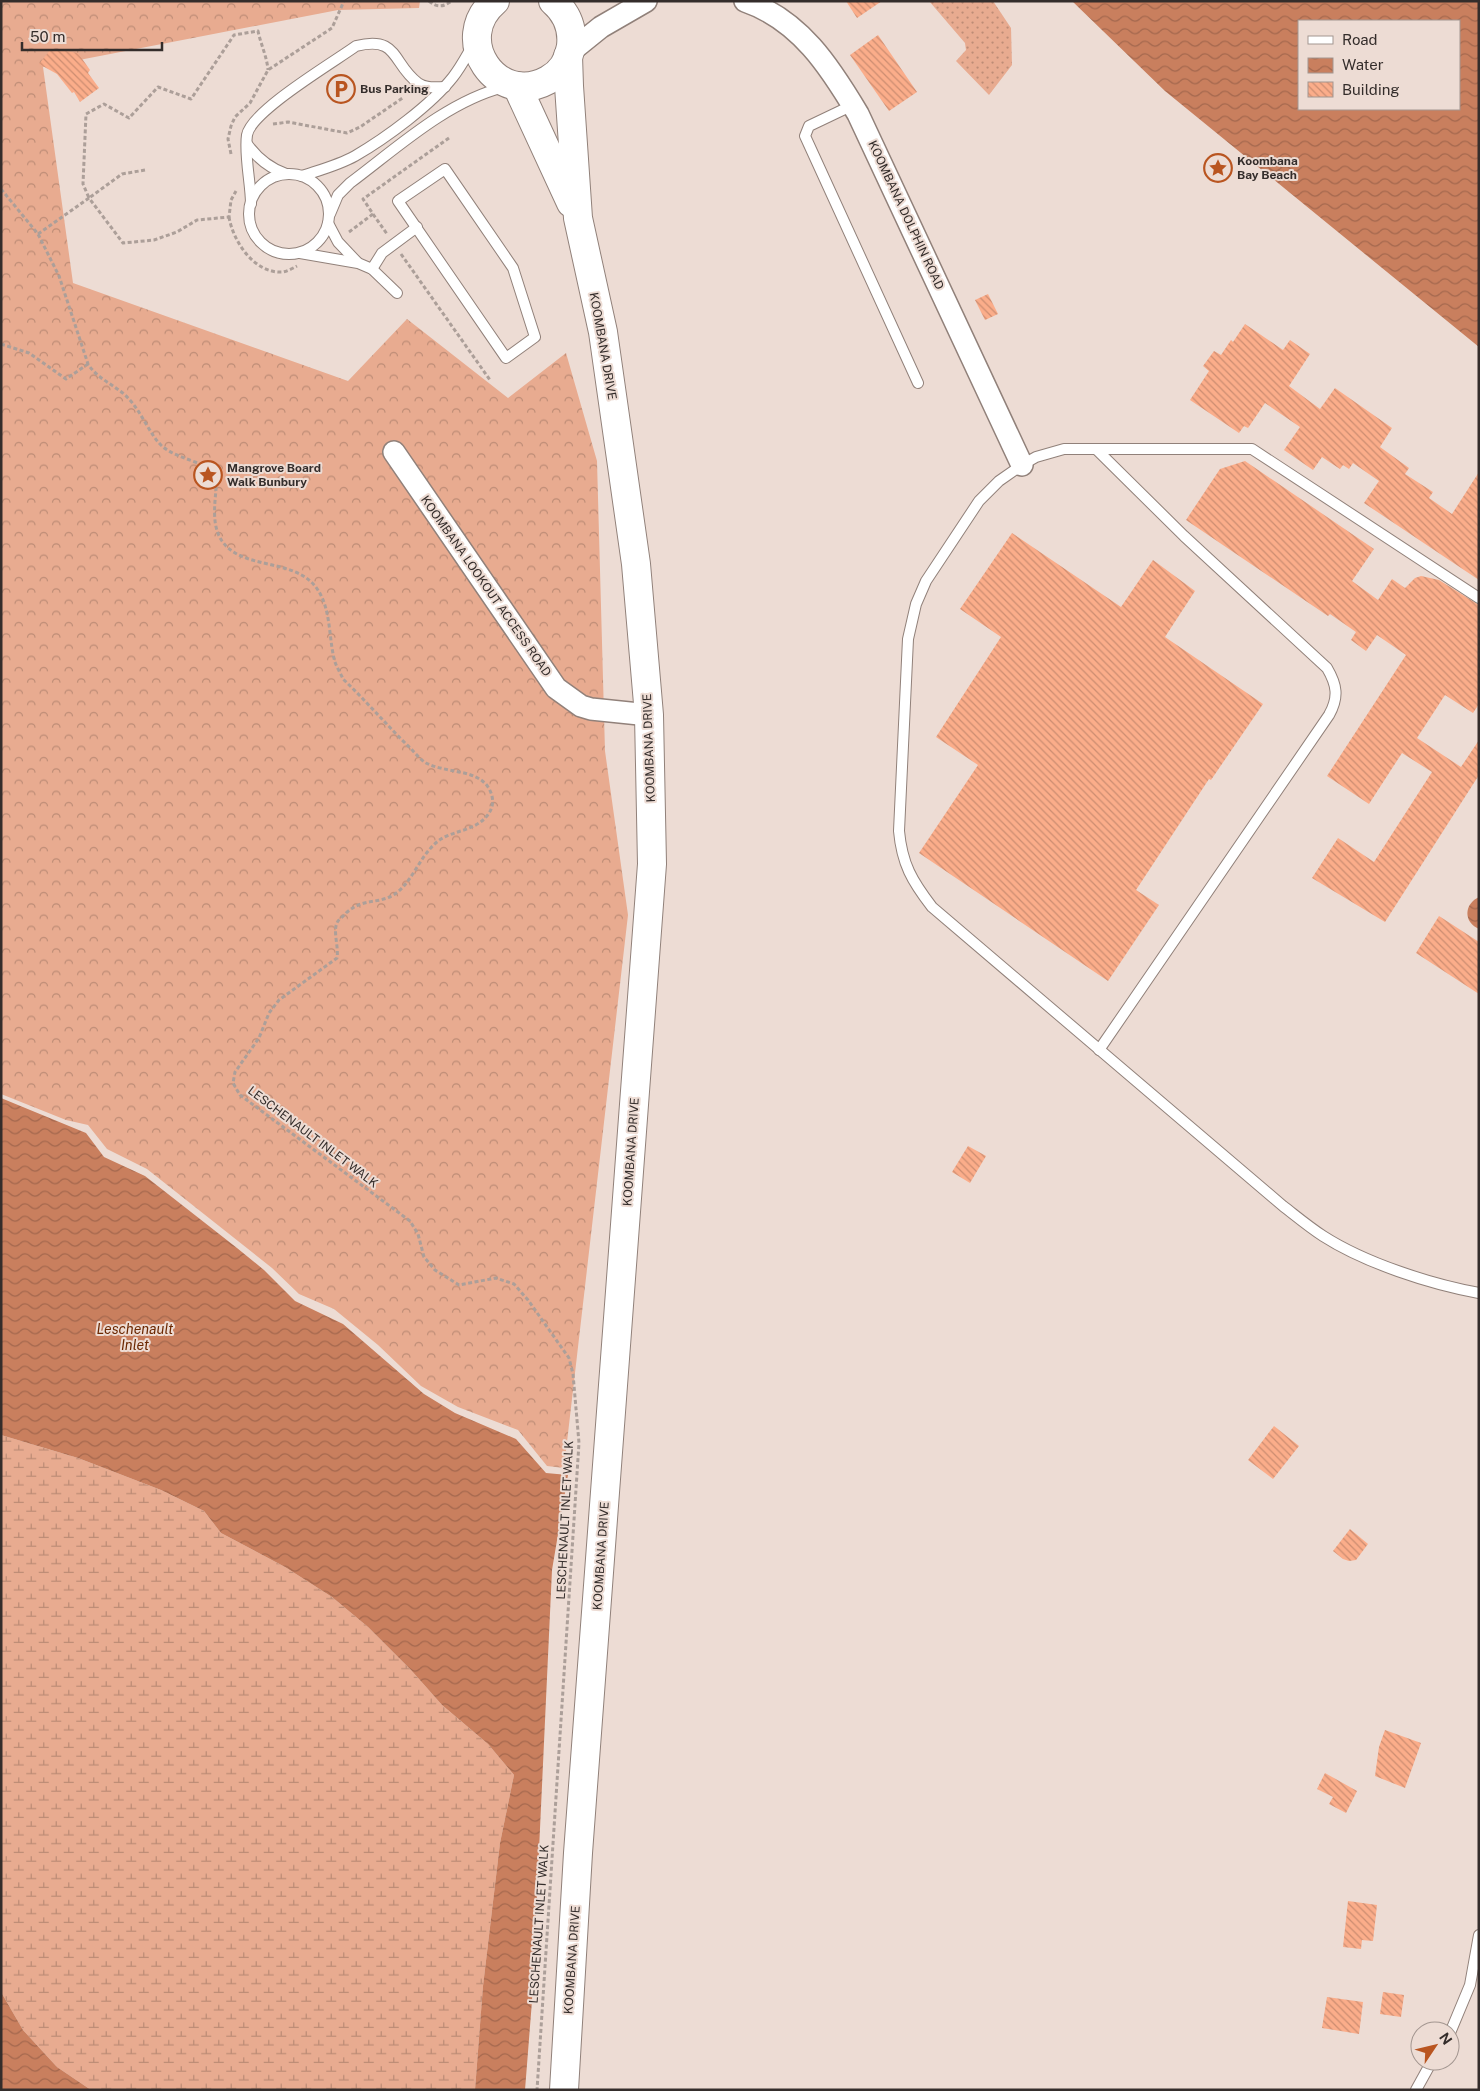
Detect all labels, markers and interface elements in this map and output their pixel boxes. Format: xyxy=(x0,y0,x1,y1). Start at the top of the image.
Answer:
scale bar xyxy=(22,20,162,52)
legend xyxy=(1298,20,1460,110)
text: 50 m xyxy=(30,28,65,45)
text: Road xyxy=(1342,31,1378,48)
text: Water xyxy=(1342,56,1384,73)
parking icon: Bus Parking xyxy=(326,74,356,104)
text: Building xyxy=(1342,81,1400,98)
place label: Bus Parking xyxy=(360,82,429,96)
street label: KOOMBANA DOLPHIN ROAD xyxy=(865,138,947,292)
place icon: Koombana Bay Beach xyxy=(1203,153,1233,183)
place label: Koombana Bay Beach xyxy=(1237,154,1298,182)
street label: KOOMBANA DRIVE xyxy=(587,291,619,401)
place icon: Mangrove Board Walk Bunbury xyxy=(193,460,223,490)
place label: Mangrove Board Walk Bunbury xyxy=(227,461,321,489)
street label: KOOMBANA LOOKOUT ACCESS ROAD xyxy=(418,493,554,679)
street label: KOOMBANA DRIVE xyxy=(640,693,658,803)
street label: LESCHENAULT INLET WALK xyxy=(245,1084,381,1190)
street label: KOOMBANA DRIVE xyxy=(620,1097,642,1207)
water label: Leschenault Inlet xyxy=(97,1321,174,1353)
street label: LESCHENAULT INLET WALK xyxy=(554,1440,576,1600)
street label: KOOMBANA DRIVE xyxy=(590,1501,612,1611)
street label: LESCHENAULT INLET WALK xyxy=(526,1844,552,2004)
street label: KOOMBANA DRIVE xyxy=(561,1905,583,2015)
north arrow xyxy=(1410,2021,1460,2071)
text: N xyxy=(1436,2029,1455,2048)

